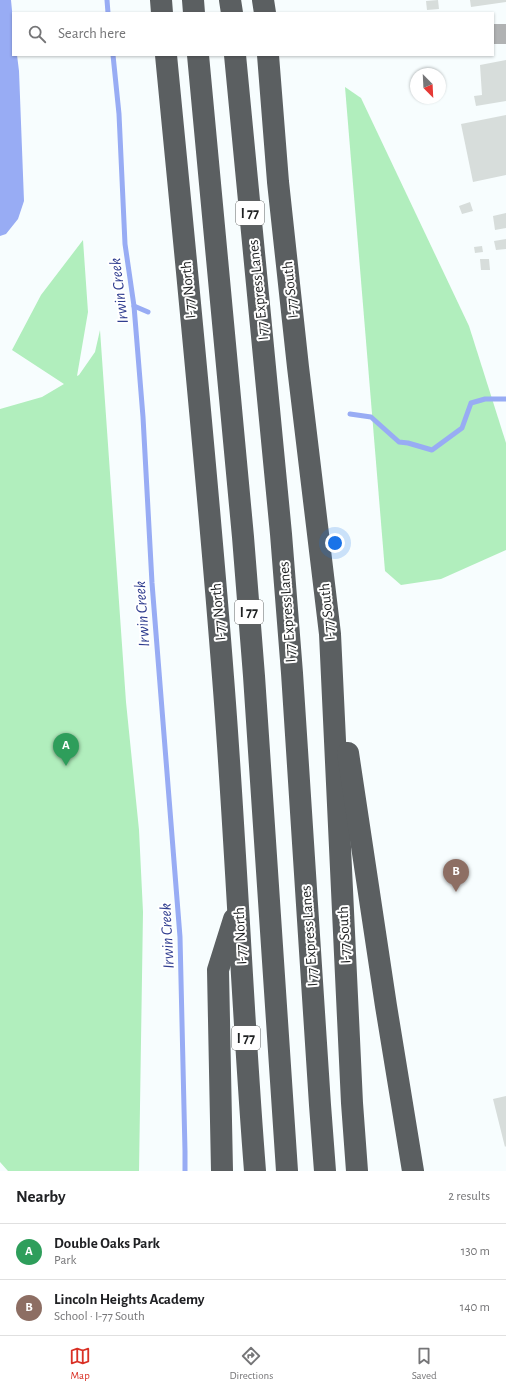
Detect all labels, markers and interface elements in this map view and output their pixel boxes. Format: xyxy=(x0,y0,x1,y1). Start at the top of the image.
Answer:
search box xyxy=(12,12,494,56)
icon: search xyxy=(26,23,48,45)
text: Search here xyxy=(58,26,126,41)
north arrow xyxy=(410,68,446,104)
road number: I 77 xyxy=(236,201,264,225)
street label: I 77 Express Lanes xyxy=(246,239,271,341)
water label: Irwin Creek xyxy=(107,257,131,325)
street label: I-77 North xyxy=(179,261,198,319)
street label: I-77 South xyxy=(280,261,301,319)
your location xyxy=(325,533,345,553)
street label: I 77 Express Lanes xyxy=(276,561,299,663)
water label: Irwin Creek xyxy=(132,580,152,647)
street label: I-77 North xyxy=(209,583,228,641)
street label: I-77 South xyxy=(317,583,338,641)
road number: I 77 xyxy=(235,600,263,624)
pin: A xyxy=(53,733,79,766)
pin: B xyxy=(443,859,469,892)
street label: I 77 Express Lanes xyxy=(298,885,321,987)
water label: Irwin Creek xyxy=(157,903,177,969)
street label: I-77 South xyxy=(336,906,353,964)
street label: I-77 North xyxy=(231,907,250,965)
road number: I 77 xyxy=(232,1026,260,1050)
text: Nearby xyxy=(16,1188,66,1205)
text: 2 results xyxy=(448,1190,490,1203)
text: Double Oaks Park xyxy=(54,1236,160,1251)
text: A xyxy=(25,1245,33,1258)
text: 130 m xyxy=(461,1245,490,1258)
text: Park xyxy=(54,1254,76,1267)
text: Lincoln Heights Academy xyxy=(54,1292,205,1307)
text: B xyxy=(25,1301,33,1314)
text: 140 m xyxy=(460,1301,490,1314)
text: School · I-77 South xyxy=(54,1310,145,1323)
tab: Map xyxy=(69,1345,91,1382)
tab: Directions xyxy=(229,1345,273,1382)
tab: Saved xyxy=(412,1345,437,1382)

